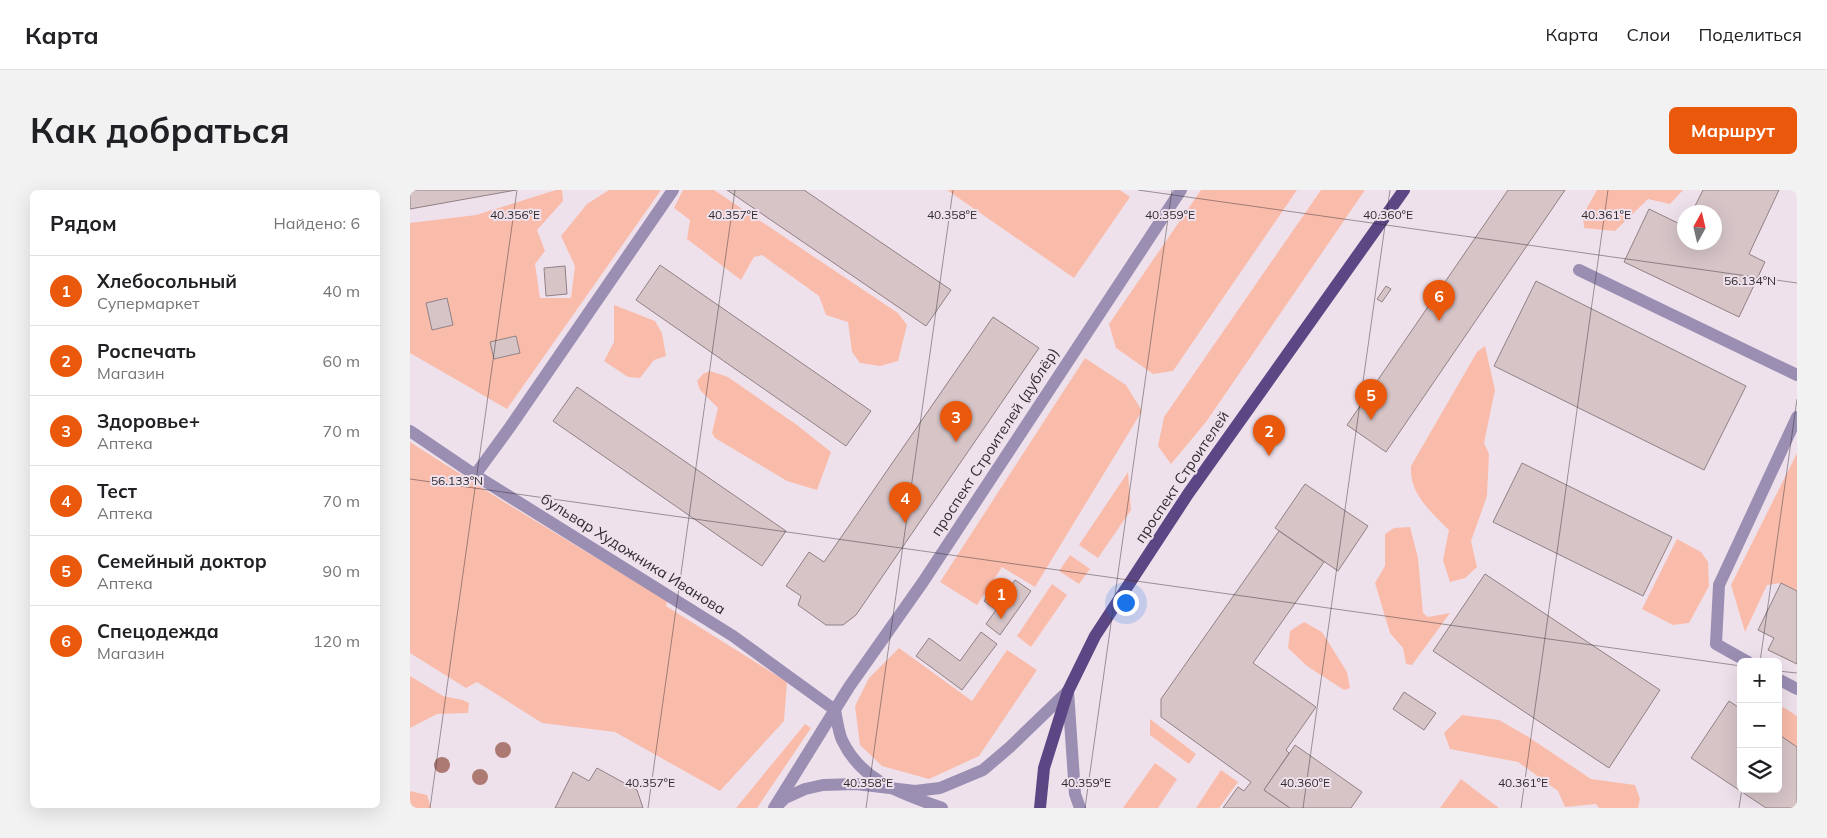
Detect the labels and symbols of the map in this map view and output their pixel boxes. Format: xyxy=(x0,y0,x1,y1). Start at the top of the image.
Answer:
north arrow xyxy=(1677,205,1722,250)
text: 40.356°E xyxy=(490,207,540,222)
text: 40.357°E xyxy=(708,207,758,222)
text: 40.358°E xyxy=(927,207,977,222)
text: 40.359°E xyxy=(1145,207,1195,222)
text: 40.360°E xyxy=(1363,207,1413,222)
text: 40.361°E xyxy=(1581,207,1631,222)
text: 56.134°N xyxy=(1724,273,1776,288)
pin: 6 xyxy=(1423,280,1455,321)
street label: проспект Строителей (дублёр) xyxy=(926,344,1063,540)
pin: 5 xyxy=(1355,379,1387,420)
pin: 3 xyxy=(940,401,972,442)
street label: проспект Строителей xyxy=(1130,407,1233,546)
pin: 2 xyxy=(1253,415,1285,456)
text: 56.133°N xyxy=(431,473,483,488)
pin: 4 xyxy=(889,482,921,523)
street label: бульвар Художника Иванова xyxy=(537,489,729,618)
pin: 1 xyxy=(985,578,1017,619)
your location xyxy=(1113,590,1139,616)
text: 40.357°E xyxy=(625,775,675,790)
text: 40.358°E xyxy=(843,775,893,790)
text: 40.359°E xyxy=(1061,775,1111,790)
text: 40.360°E xyxy=(1280,775,1330,790)
text: 40.361°E xyxy=(1498,775,1548,790)

